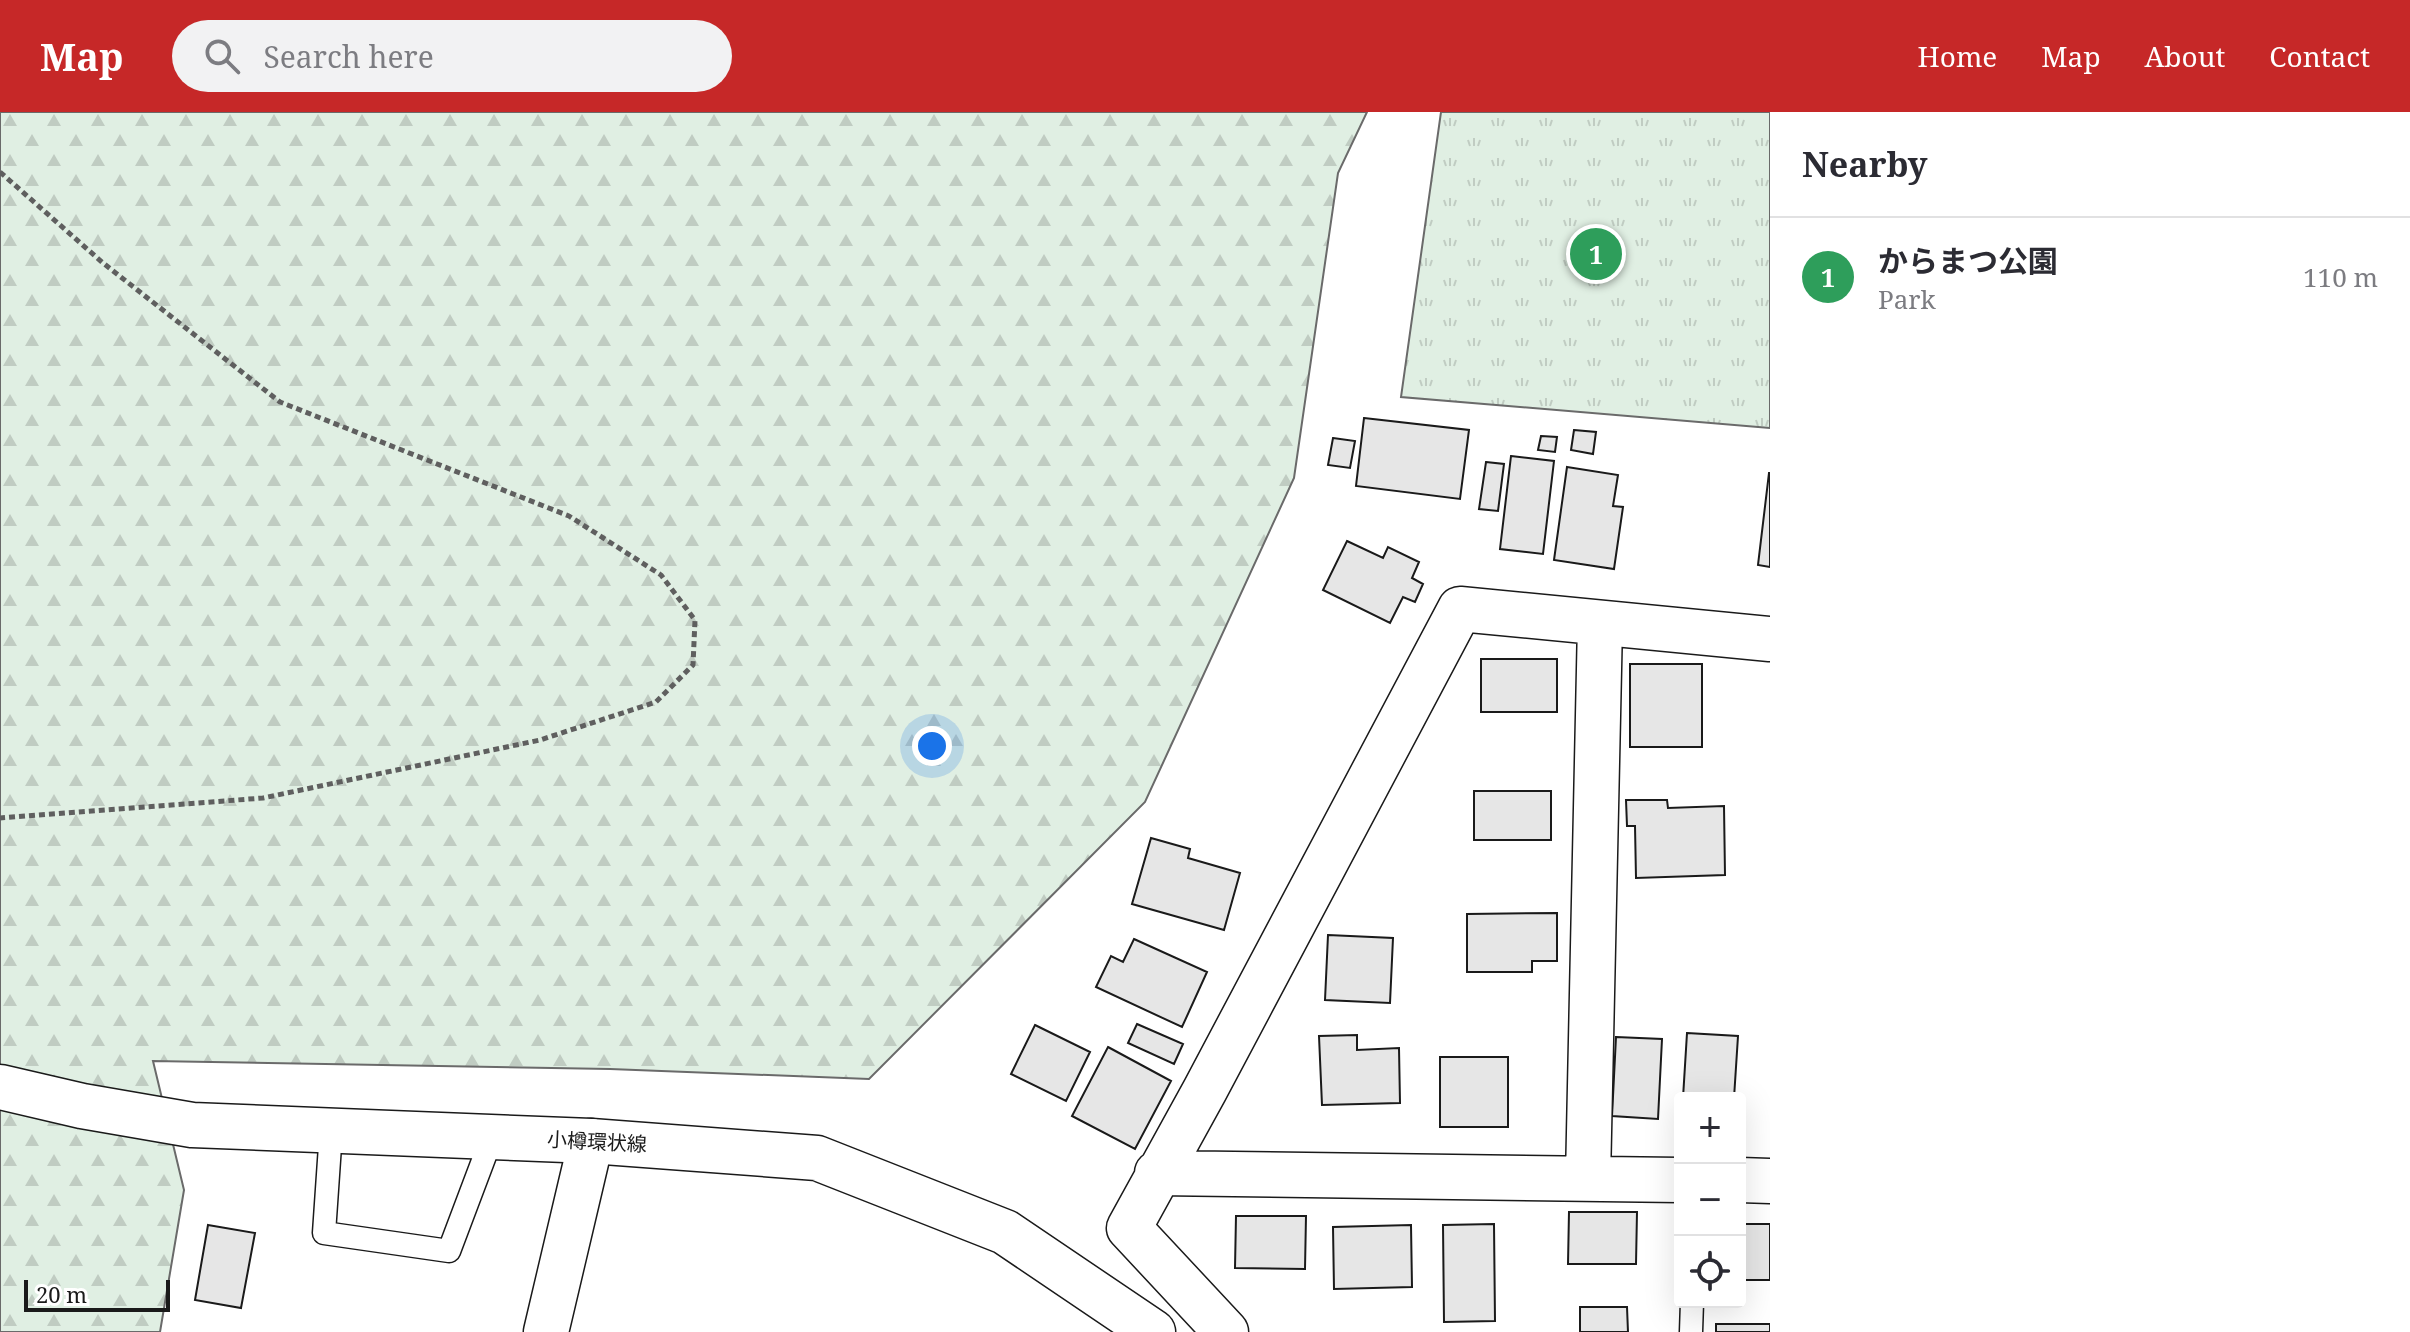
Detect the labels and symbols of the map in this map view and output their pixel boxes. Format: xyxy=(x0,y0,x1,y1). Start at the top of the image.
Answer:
pin: 1 xyxy=(1570,224,1622,284)
your location xyxy=(912,726,952,766)
street label: 小樽環状線 xyxy=(546,1125,648,1158)
scale bar xyxy=(24,1276,170,1312)

